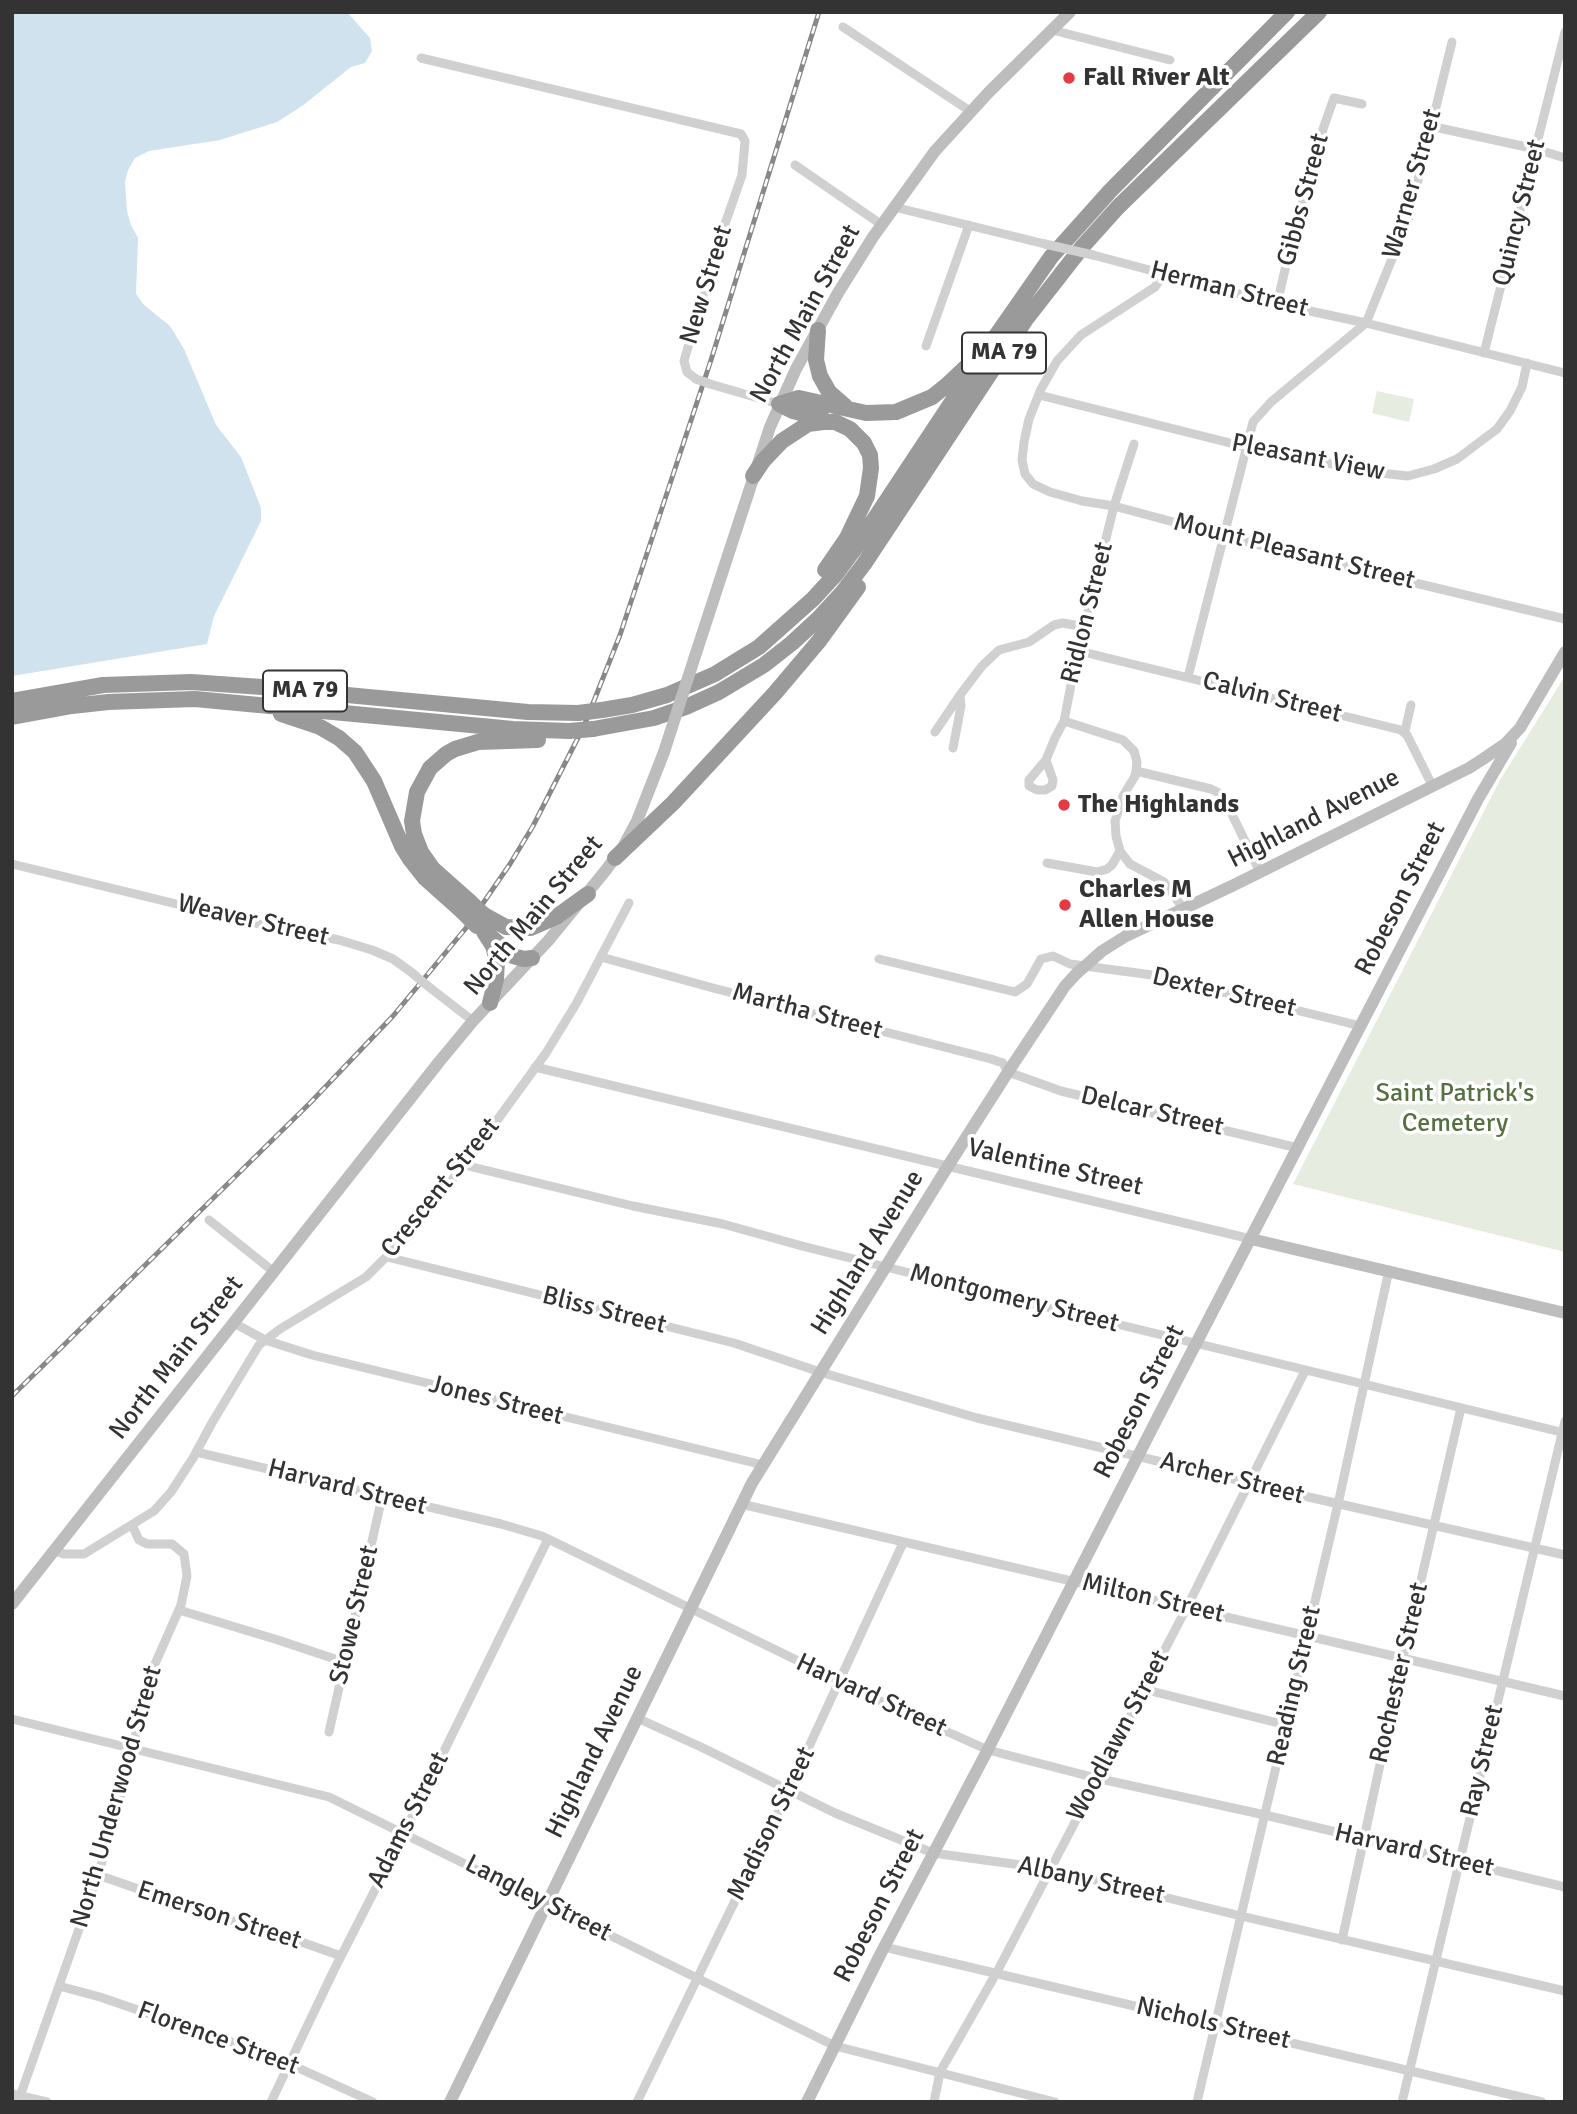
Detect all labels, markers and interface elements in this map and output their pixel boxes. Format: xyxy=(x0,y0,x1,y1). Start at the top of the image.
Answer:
place label: Fall River Alt xyxy=(1083,62,1230,94)
marker: Fall River Alt xyxy=(1061,70,1077,86)
street label: Warner Street xyxy=(1377,106,1449,262)
street label: Gibbs Street xyxy=(1271,130,1337,270)
street label: Quincy Street xyxy=(1487,136,1553,290)
street label: North Main Street xyxy=(744,219,868,409)
street label: New Street xyxy=(674,222,740,348)
street label: Herman Street xyxy=(1147,255,1311,325)
road number: MA 79 xyxy=(962,332,1046,374)
street label: Pleasant View xyxy=(1229,428,1387,488)
street label: Mount Pleasant Street xyxy=(1170,507,1418,597)
street label: Ridlon Street xyxy=(1055,539,1121,687)
street label: Calvin Street xyxy=(1199,666,1345,730)
road number: MA 79 xyxy=(263,670,347,712)
street label: Highland Avenue xyxy=(1223,762,1405,876)
place label: The Highlands xyxy=(1078,789,1239,821)
marker: The Highlands xyxy=(1056,797,1072,813)
street label: Robeson Street xyxy=(1349,817,1453,981)
street label: North Main Street xyxy=(458,830,610,1002)
place label: Charles M Allen House xyxy=(1079,874,1214,936)
street label: Weaver Street xyxy=(174,888,332,954)
marker: Charles M Allen House xyxy=(1057,897,1073,913)
street label: Dexter Street xyxy=(1149,961,1299,1025)
street label: Martha Street xyxy=(728,977,886,1047)
park label: Saint Patrick's Cemetery xyxy=(1376,1078,1534,1140)
street label: Delcar Street xyxy=(1078,1080,1226,1144)
street label: Crescent Street xyxy=(375,1112,507,1264)
street label: Valentine Street xyxy=(964,1133,1146,1203)
street label: Highland Avenue xyxy=(805,1165,931,1341)
street label: Montgomery Street xyxy=(906,1258,1122,1340)
street label: North Main Street xyxy=(103,1270,251,1446)
street label: Bliss Street xyxy=(539,1281,669,1341)
street label: Robeson Street xyxy=(1088,1320,1192,1484)
street label: Jones Street xyxy=(426,1369,566,1433)
street label: Archer Street xyxy=(1157,1446,1307,1512)
street label: Harvard Street xyxy=(264,1453,430,1523)
street label: Stowe Street xyxy=(324,1543,386,1687)
street label: Milton Street xyxy=(1079,1567,1227,1631)
street label: Rochester Street xyxy=(1364,1580,1436,1766)
street label: Reading Street xyxy=(1261,1603,1329,1769)
street label: Woodlawn Street xyxy=(1061,1645,1177,1827)
street label: Harvard Street xyxy=(791,1648,951,1744)
street label: Highland Avenue xyxy=(540,1661,650,1843)
street label: North Underwood Street xyxy=(65,1662,169,1932)
street label: Ray Street xyxy=(1455,1702,1511,1820)
street label: Madison Street xyxy=(721,1742,823,1906)
street label: Adams Street xyxy=(361,1747,457,1893)
street label: Harvard Street xyxy=(1331,1818,1497,1884)
street label: Robeson Street xyxy=(828,1824,932,1988)
street label: Langley Street xyxy=(460,1849,616,1949)
street label: Albany Street xyxy=(1015,1850,1167,1912)
street label: Emerson Street xyxy=(133,1875,305,1957)
street label: Nichols Street xyxy=(1133,1991,1293,2057)
street label: Florence Street xyxy=(133,1995,303,2083)

